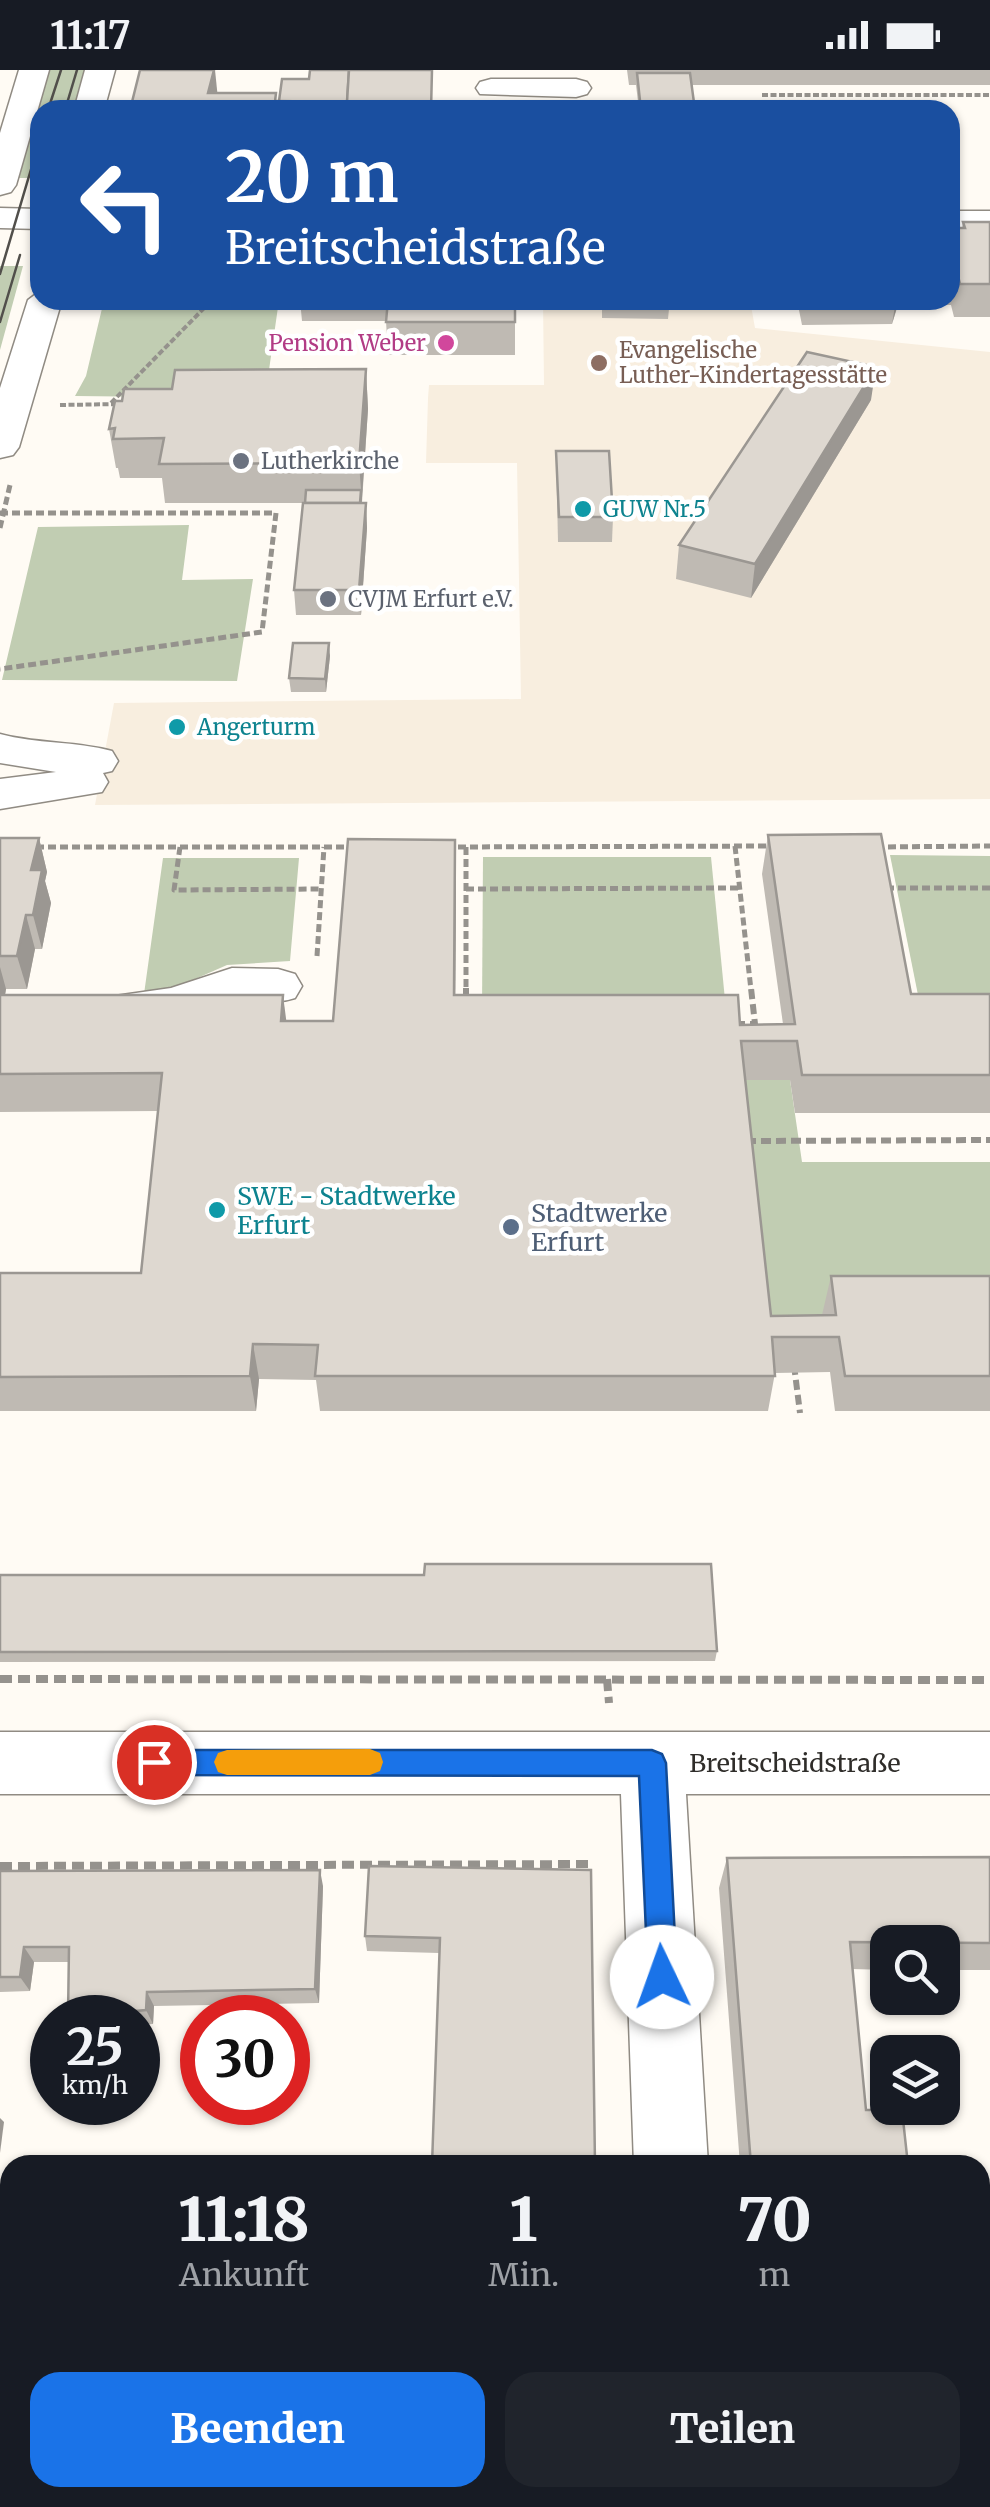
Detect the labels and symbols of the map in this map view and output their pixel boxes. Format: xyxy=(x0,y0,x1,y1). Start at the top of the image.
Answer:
place label: Pension Weber xyxy=(268,329,426,357)
marker: Pension Weber xyxy=(435,332,457,354)
place label: Evangelische Luther-Kindertagesstätte xyxy=(619,336,887,389)
marker: Evangelische Luther-Kindertagesstätte xyxy=(588,352,610,374)
place label: Lutherkirche xyxy=(261,447,399,475)
marker: Lutherkirche xyxy=(230,450,252,472)
place label: GUW Nr.5 xyxy=(603,495,706,523)
marker: GUW Nr.5 xyxy=(572,498,594,520)
place label: CVJM Erfurt e.V. xyxy=(348,585,514,613)
marker: CVJM Erfurt e.V. xyxy=(317,588,339,610)
place label: Angerturm xyxy=(196,713,316,741)
marker: Angerturm xyxy=(166,716,188,738)
place label: SWE - Stadtwerke Erfurt xyxy=(237,1180,456,1241)
place label: Stadtwerke Erfurt xyxy=(531,1197,667,1258)
marker: SWE - Stadtwerke Erfurt xyxy=(206,1199,228,1221)
marker: Stadtwerke Erfurt xyxy=(500,1216,522,1238)
pin xyxy=(112,1720,197,1805)
street label: Breitscheidstraße xyxy=(689,1747,901,1779)
position arrow xyxy=(610,1925,714,2029)
speed limit sign: 30 xyxy=(180,1995,310,2125)

